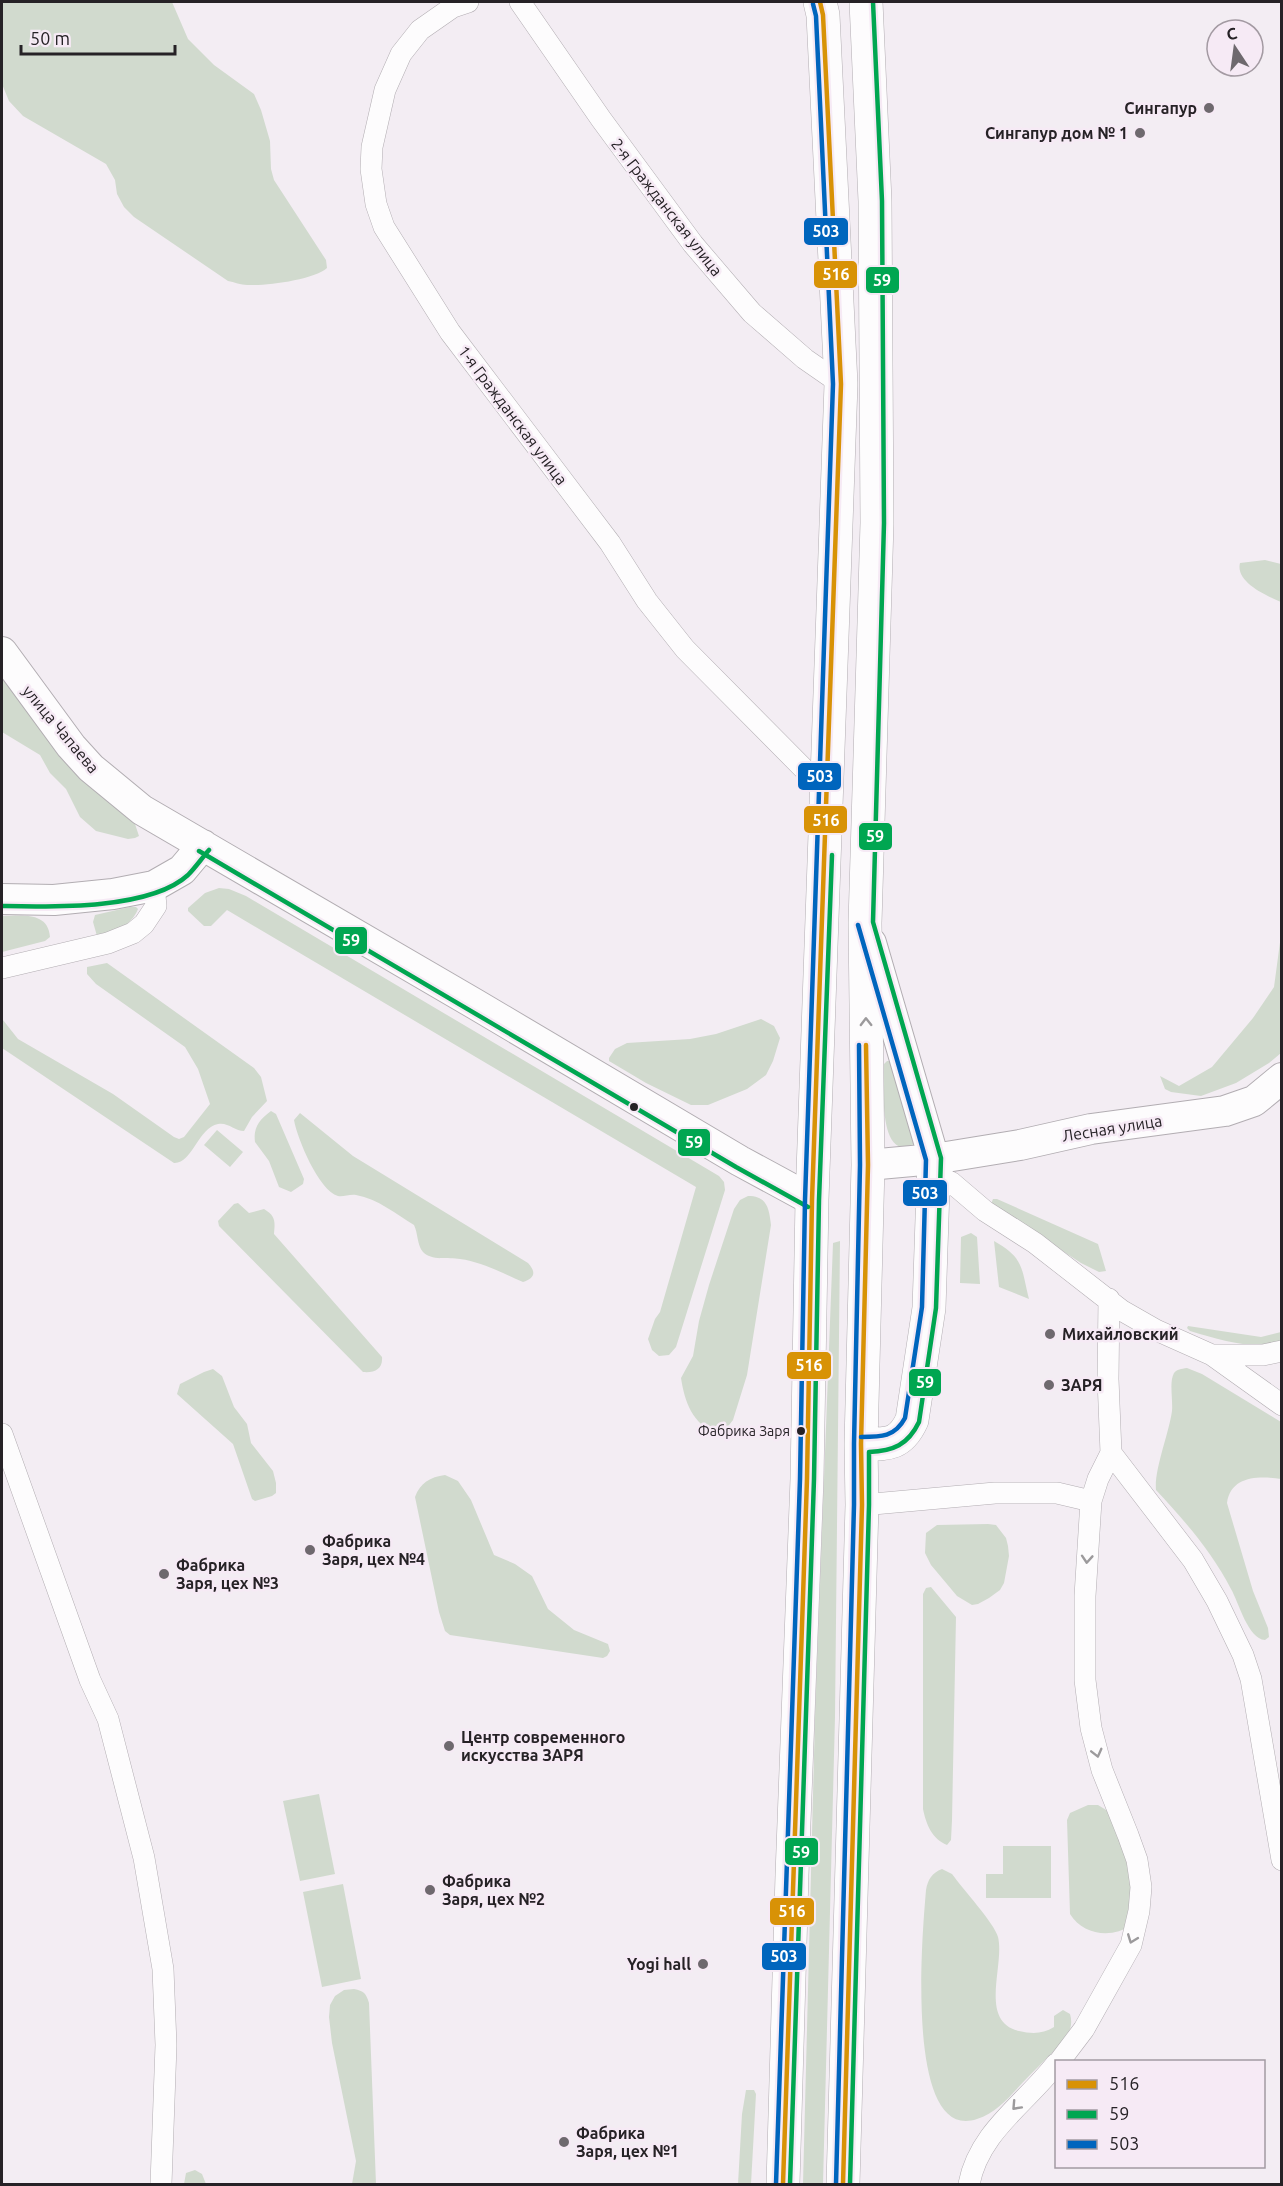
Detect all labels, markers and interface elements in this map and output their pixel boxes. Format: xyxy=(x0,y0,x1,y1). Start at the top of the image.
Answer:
scale bar xyxy=(21,18,176,56)
north arrow xyxy=(1205,18,1265,78)
text: С xyxy=(1225,23,1239,43)
text: 50 m xyxy=(30,28,70,48)
place label: Сингапур xyxy=(1124,99,1197,117)
marker: Сингапур xyxy=(1202,101,1216,115)
place label: Сингапур дом № 1 xyxy=(985,124,1128,142)
marker: Сингапур дом № 1 xyxy=(1133,126,1147,140)
street label: 2-я Гражданская улица xyxy=(608,135,726,279)
line badge: 503 xyxy=(803,217,849,246)
text: 503 xyxy=(812,222,840,240)
line badge: 516 xyxy=(813,260,858,289)
text: 516 xyxy=(822,265,850,283)
line badge: 59 xyxy=(865,266,900,294)
text: 59 xyxy=(873,271,891,289)
street label: 1-я Гражданская улица xyxy=(455,342,571,488)
street label: улица Чапаева xyxy=(19,682,103,776)
line badge: 503 xyxy=(797,762,842,791)
text: 503 xyxy=(806,767,834,785)
line badge: 516 xyxy=(803,805,848,834)
text: 516 xyxy=(812,811,840,829)
line badge: 59 xyxy=(858,822,893,851)
text: 59 xyxy=(866,827,884,845)
line badge: 59 xyxy=(334,926,368,955)
text: 59 xyxy=(342,931,360,949)
one-way arrow xyxy=(860,1018,872,1027)
unlabelled marker xyxy=(628,1101,640,1113)
street label: Лесная улица xyxy=(1061,1111,1163,1145)
line badge: 59 xyxy=(677,1128,711,1157)
text: 59 xyxy=(685,1133,703,1151)
line badge: 503 xyxy=(902,1179,948,1207)
text: 503 xyxy=(911,1184,939,1202)
place label: Михайловский xyxy=(1062,1325,1179,1343)
marker: Михайловский xyxy=(1043,1327,1057,1341)
line badge: 516 xyxy=(786,1351,832,1380)
text: 516 xyxy=(795,1356,823,1374)
line badge: 59 xyxy=(908,1368,942,1397)
text: 59 xyxy=(916,1373,934,1391)
place label: ЗАРЯ xyxy=(1061,1376,1103,1394)
marker: ЗАРЯ xyxy=(1042,1378,1056,1392)
place label: Фабрика Заря xyxy=(698,1423,790,1439)
marker: Фабрика Заря xyxy=(795,1425,807,1437)
place label: Фабрика Заря, цех №4 xyxy=(322,1532,425,1568)
marker: Фабрика Заря, цех №4 xyxy=(303,1543,317,1557)
one-way arrow xyxy=(1081,1554,1094,1563)
place label: Фабрика Заря, цех №3 xyxy=(176,1556,279,1592)
marker: Фабрика Заря, цех №3 xyxy=(157,1567,171,1581)
place label: Центр современного искусства ЗАРЯ xyxy=(461,1728,625,1764)
marker: Центр современного искусства ЗАРЯ xyxy=(442,1739,456,1753)
one-way arrow xyxy=(1090,1747,1103,1757)
line badge: 59 xyxy=(784,1837,819,1866)
text: 59 xyxy=(792,1843,810,1861)
place label: Фабрика Заря, цех №2 xyxy=(442,1872,545,1908)
marker: Фабрика Заря, цех №2 xyxy=(423,1883,437,1897)
line badge: 516 xyxy=(769,1897,815,1926)
text: 516 xyxy=(778,1902,806,1920)
one-way arrow xyxy=(1127,1933,1139,1944)
line badge: 503 xyxy=(761,1942,807,1971)
text: 503 xyxy=(770,1947,798,1965)
place label: Yogi hall xyxy=(627,1955,691,1973)
marker: Yogi hall xyxy=(696,1957,710,1971)
legend xyxy=(1055,2060,1265,2168)
text: 516 xyxy=(1109,2073,1139,2093)
one-way arrow xyxy=(1012,2100,1023,2110)
text: 59 xyxy=(1109,2103,1129,2123)
place label: Фабрика Заря, цех №1 xyxy=(576,2124,679,2160)
text: 503 xyxy=(1109,2133,1139,2153)
marker: Фабрика Заря, цех №1 xyxy=(557,2135,571,2149)

